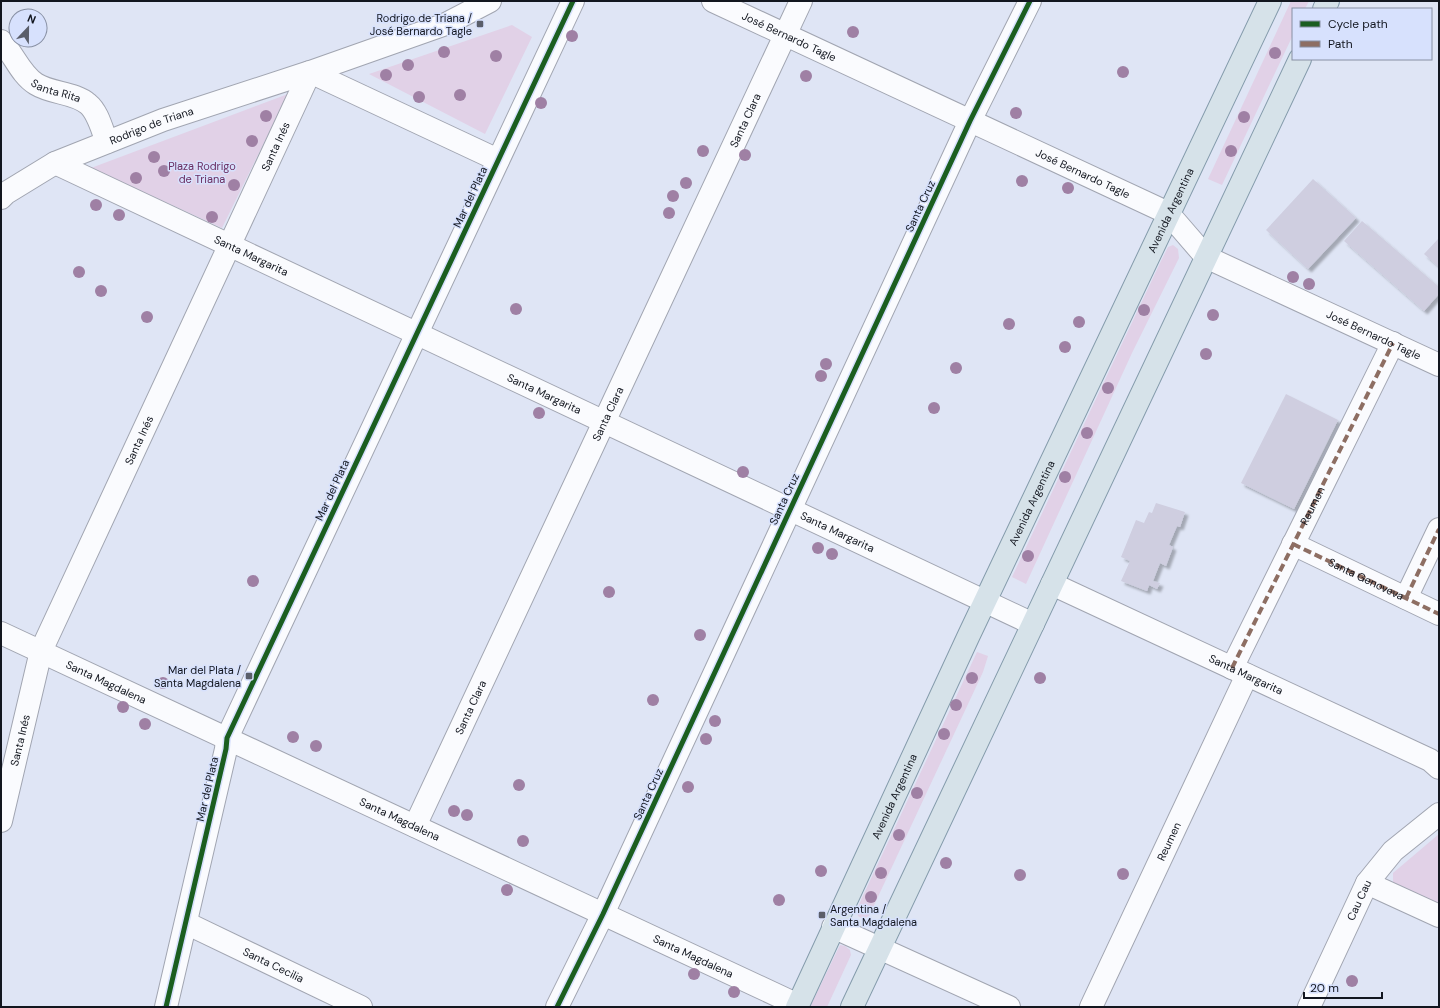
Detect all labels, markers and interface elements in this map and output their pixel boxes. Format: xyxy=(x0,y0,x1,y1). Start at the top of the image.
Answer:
north arrow xyxy=(8,8,48,48)
street label: José Bernardo Tagle xyxy=(740,8,839,64)
legend xyxy=(1292,8,1432,60)
text: N xyxy=(25,11,38,27)
place label: Rodrigo de Triana / José Bernardo Tagle xyxy=(370,11,472,38)
text: Cycle path xyxy=(1328,16,1388,32)
marker: Rodrigo de Triana / José Bernardo Tagle xyxy=(475,19,485,29)
text: Path xyxy=(1328,36,1353,52)
street label: Santa Rita xyxy=(28,76,83,105)
street label: Santa Clara xyxy=(726,91,764,150)
street label: Rodrigo de Triana xyxy=(107,104,195,148)
street label: Santa Inés xyxy=(258,120,293,173)
street label: José Bernardo Tagle xyxy=(1033,145,1132,201)
park label: Plaza Rodrigo de Triana xyxy=(168,159,236,186)
street label: Mar del Plata xyxy=(450,164,490,230)
street label: Avenida Argentina xyxy=(1145,166,1197,255)
street label: Santa Cruz xyxy=(902,178,938,234)
street label: Santa Margarita xyxy=(212,232,291,279)
street label: José Bernardo Tagle xyxy=(1324,307,1423,363)
street label: Santa Margarita xyxy=(505,370,584,417)
street label: Santa Clara xyxy=(589,384,627,443)
street label: Santa Inés xyxy=(121,413,156,467)
street label: Mar del Plata xyxy=(312,457,352,523)
street label: Avenida Argentina xyxy=(1006,458,1058,548)
street label: Santa Cruz xyxy=(766,471,802,527)
street label: Reumen xyxy=(1297,484,1328,527)
street label: Santa Margarita xyxy=(798,508,877,555)
street label: Santa Genoveva xyxy=(1326,555,1406,603)
street label: Santa Margarita xyxy=(1207,651,1285,698)
street label: Santa Magdalena xyxy=(64,657,149,707)
place label: Mar del Plata / Santa Magdalena xyxy=(154,663,241,690)
marker: Mar del Plata / Santa Magdalena xyxy=(244,671,254,681)
street label: Santa Clara xyxy=(452,678,489,737)
street label: Santa Inés xyxy=(7,713,33,767)
street label: Avenida Argentina xyxy=(869,752,920,841)
street label: Mar del Plata xyxy=(193,755,221,823)
street label: Santa Cruz xyxy=(630,766,666,822)
street label: Santa Magdalena xyxy=(357,794,442,844)
street label: Reumen xyxy=(1154,820,1184,863)
street label: Cau Cau xyxy=(1343,878,1375,923)
place label: Argentina / Santa Magdalena xyxy=(830,902,917,929)
marker: Argentina / Santa Magdalena xyxy=(817,910,827,920)
street label: Santa Magdalena xyxy=(651,931,736,981)
street label: Santa Cecilia xyxy=(241,944,306,986)
scale bar xyxy=(1304,974,1382,1000)
text: 20 m xyxy=(1310,980,1339,996)

